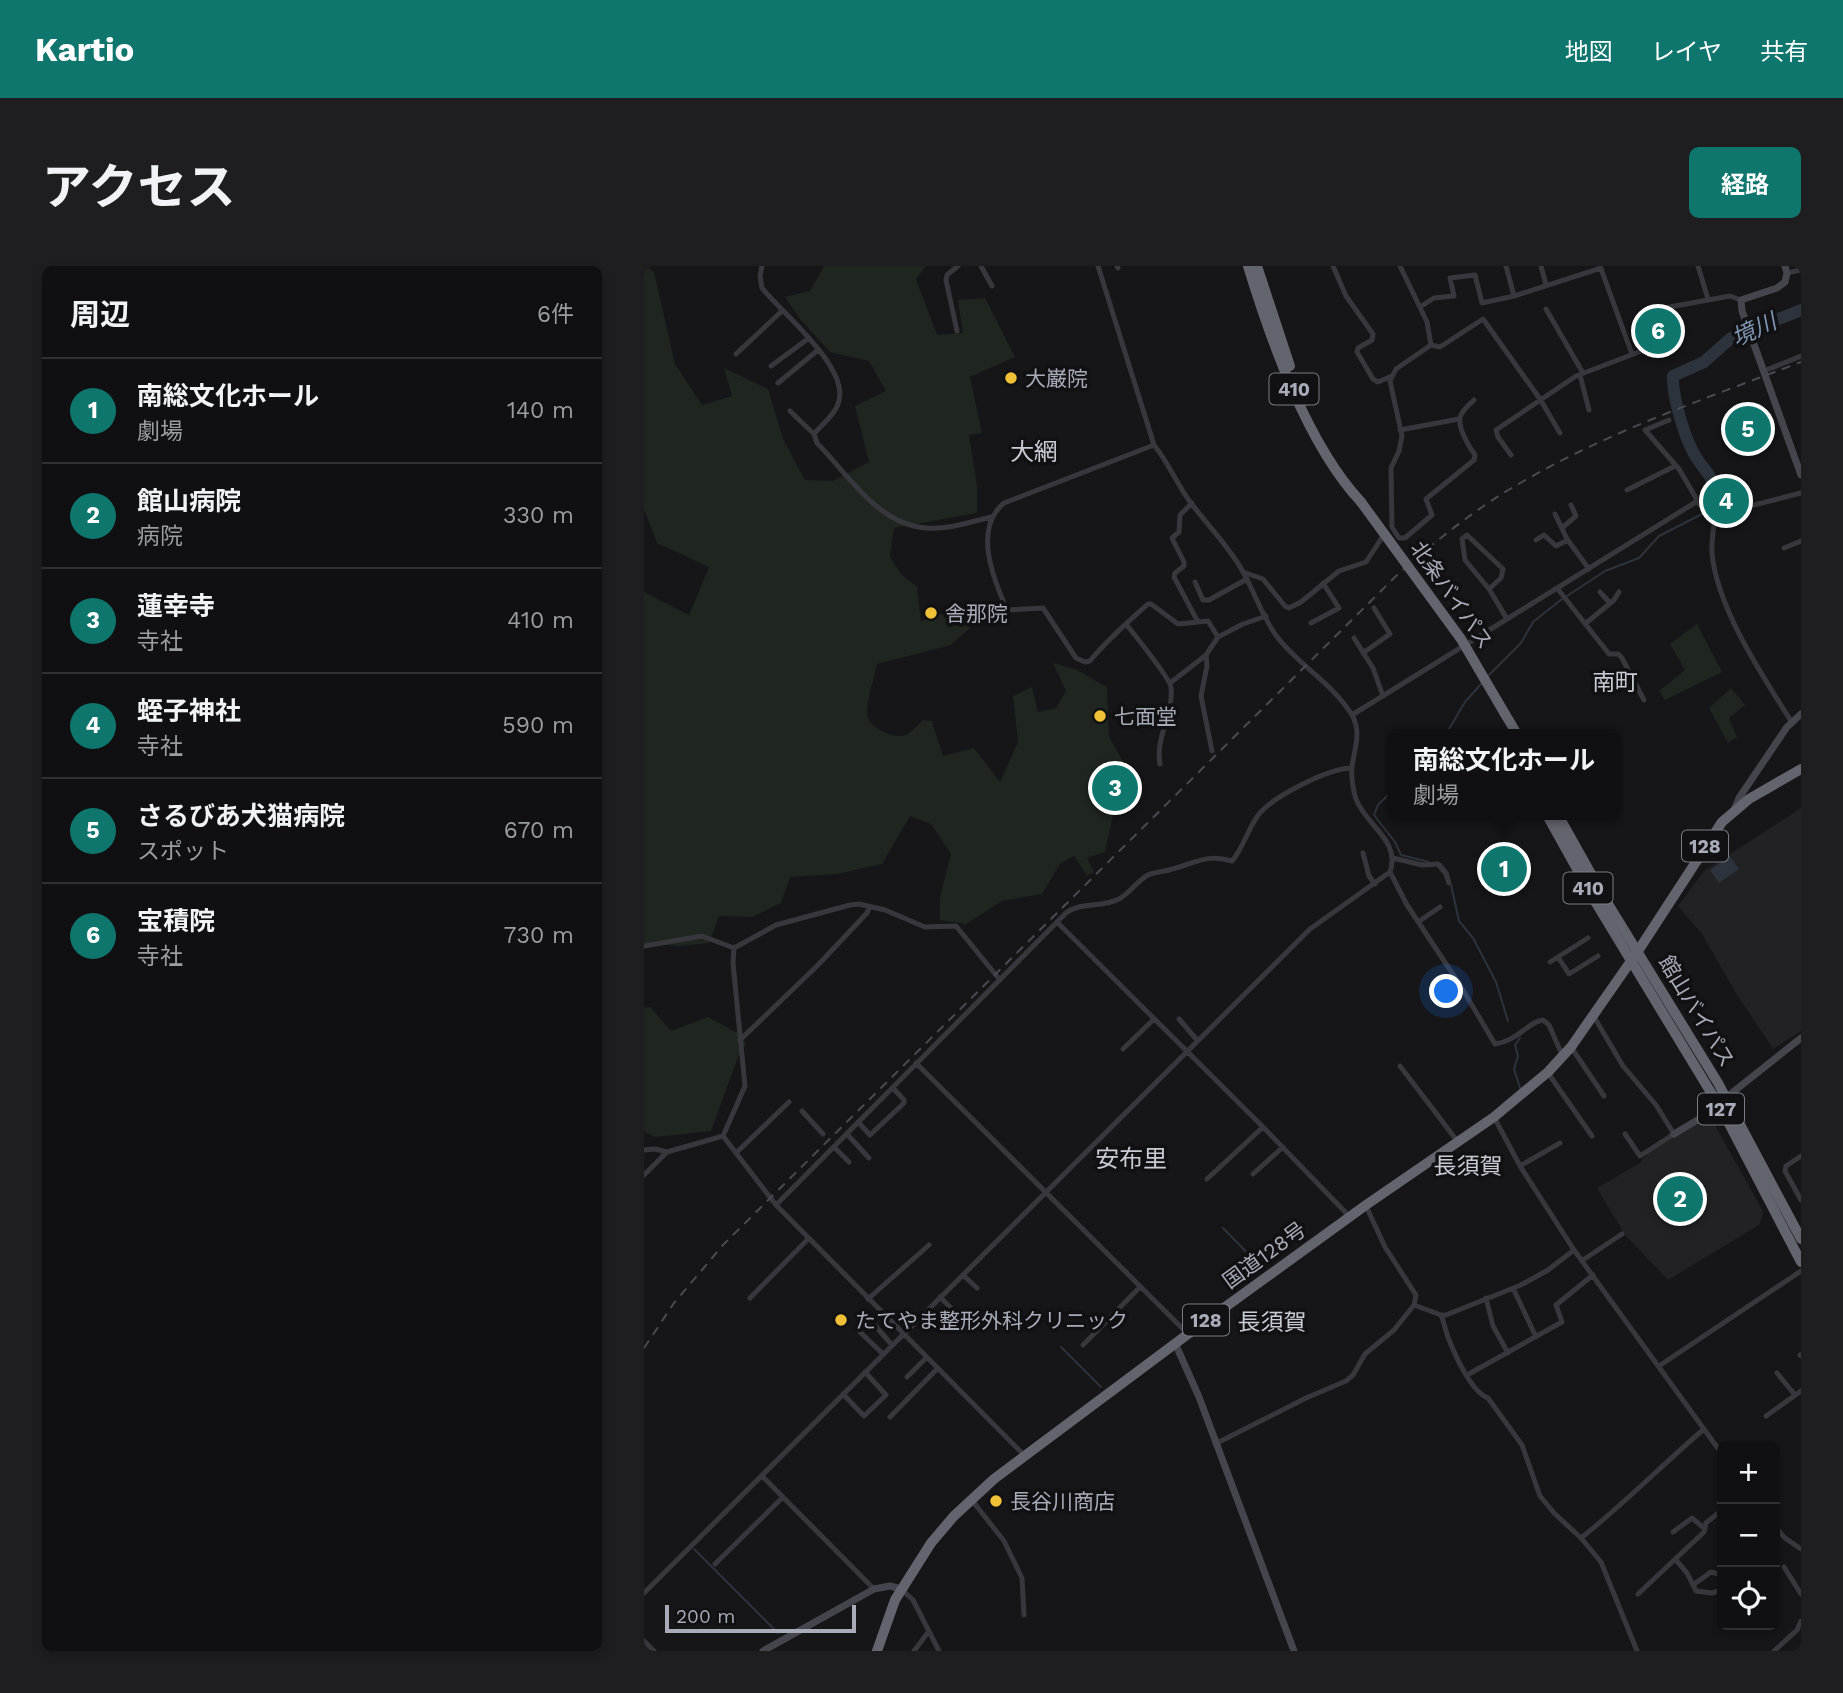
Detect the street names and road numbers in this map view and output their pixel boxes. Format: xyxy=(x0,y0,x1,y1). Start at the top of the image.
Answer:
road number: 410 xyxy=(1270,374,1318,405)
street label: 北条バイパス xyxy=(1406,536,1498,654)
road number: 128 xyxy=(1682,831,1728,862)
road number: 410 xyxy=(1564,873,1612,904)
street label: 館山バイパス xyxy=(1654,951,1740,1071)
road number: 127 xyxy=(1698,1094,1744,1124)
street label: 国道128号 xyxy=(1218,1217,1310,1293)
road number: 128 xyxy=(1183,1304,1229,1336)

